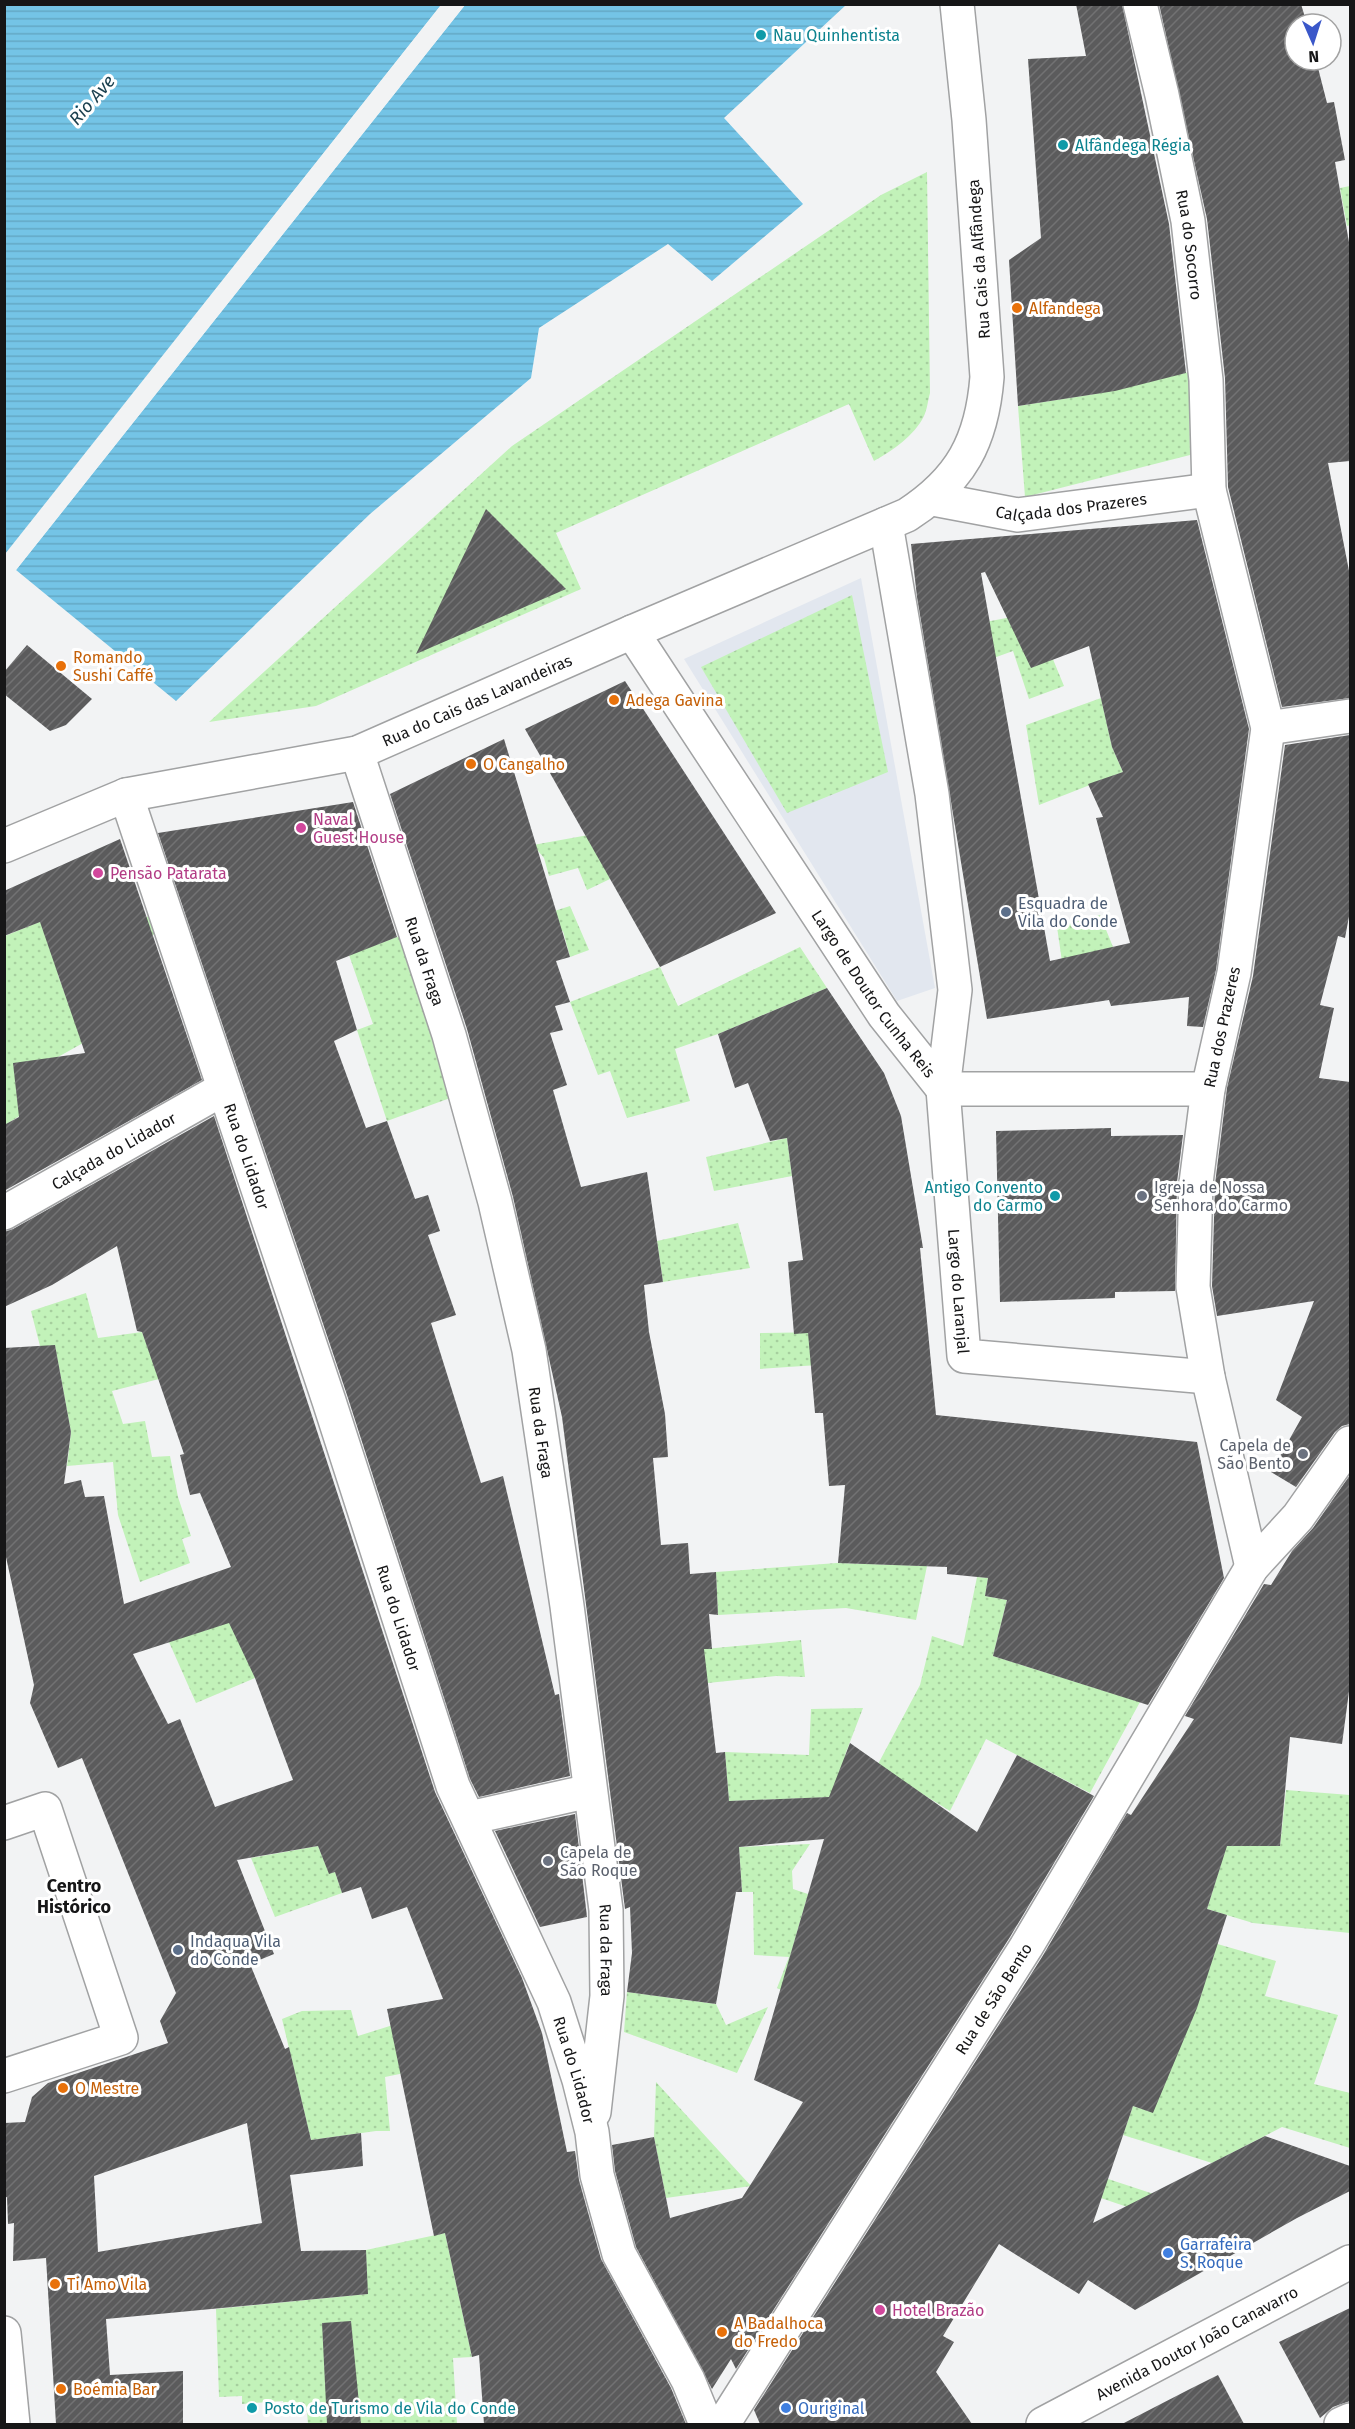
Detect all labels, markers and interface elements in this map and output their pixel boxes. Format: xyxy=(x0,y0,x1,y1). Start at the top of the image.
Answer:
north arrow xyxy=(1283,12,1343,72)
place label: Nau Quinhentista xyxy=(773,26,900,45)
marker: Nau Quinhentista xyxy=(754,28,768,42)
text: N xyxy=(1308,47,1320,66)
water label: Rio Ave xyxy=(64,70,120,130)
place label: Alfândega Régia xyxy=(1075,136,1191,155)
marker: Alfândega Régia xyxy=(1056,138,1070,152)
street label: Rua Cais da Alfândega xyxy=(964,178,994,340)
street label: Rua do Socorro xyxy=(1172,188,1206,301)
place label: Alfandega xyxy=(1029,299,1101,318)
marker: Alfandega xyxy=(1010,301,1024,315)
street label: Calçada dos Prazeres xyxy=(994,489,1148,525)
place label: Romando Sushi Caffé xyxy=(73,648,153,685)
street label: Rua do Cais das Lavandeiras xyxy=(379,650,575,750)
marker: Romando Sushi Caffé xyxy=(54,659,68,673)
place label: Adega Gavina xyxy=(626,691,723,710)
marker: Adega Gavina xyxy=(607,693,621,707)
place label: O Cangalho xyxy=(483,755,565,774)
marker: O Cangalho xyxy=(464,757,478,771)
place label: Naval Guest House xyxy=(313,810,404,847)
marker: Naval Guest House xyxy=(294,821,308,835)
place label: Pensão Patarata xyxy=(110,864,227,883)
marker: Pensão Patarata xyxy=(91,866,105,880)
place label: Esquadra de Vila do Conde xyxy=(1018,894,1118,931)
marker: Esquadra de Vila do Conde xyxy=(999,905,1013,919)
street label: Largo de Doutor Cunha Reis xyxy=(808,906,939,1081)
street label: Rua da Fraga xyxy=(402,914,448,1008)
street label: Rua dos Prazeres xyxy=(1200,965,1244,1089)
street label: Rua do Lidador xyxy=(220,1101,274,1213)
street label: Calçada do Lidador xyxy=(48,1108,180,1194)
place label: Antigo Convento do Carmo xyxy=(924,1178,1043,1215)
place label: Igreja de Nossa Senhora do Carmo xyxy=(1154,1178,1288,1215)
marker: Antigo Convento do Carmo xyxy=(1048,1189,1062,1203)
marker: Igreja de Nossa Senhora do Carmo xyxy=(1135,1189,1149,1203)
street label: Largo do Laranjal xyxy=(945,1228,973,1355)
street label: Rua da Fraga xyxy=(525,1385,557,1480)
place label: Capela de São Bento xyxy=(1217,1436,1291,1473)
marker: Capela de São Bento xyxy=(1296,1447,1310,1461)
street label: Rua do Lidador xyxy=(373,1562,425,1674)
place label: Capela de São Roque xyxy=(560,1843,637,1880)
marker: Capela de São Roque xyxy=(541,1854,555,1868)
district label: Centro Histórico xyxy=(37,1875,111,1918)
street label: Rua da Fraga xyxy=(596,1902,617,1996)
place label: Indaqua Vila do Conde xyxy=(190,1932,281,1969)
street label: Rua de São Bento xyxy=(951,1939,1036,2058)
marker: Indaqua Vila do Conde xyxy=(171,1943,185,1957)
street label: Rua do Lidador xyxy=(550,2014,599,2126)
place label: O Mestre xyxy=(75,2079,139,2098)
marker: O Mestre xyxy=(56,2081,70,2095)
place label: Garrafeira S. Roque xyxy=(1180,2235,1252,2272)
marker: Garrafeira S. Roque xyxy=(1161,2246,1175,2260)
place label: Ti Amo Vila xyxy=(67,2275,147,2294)
marker: Ti Amo Vila xyxy=(48,2277,62,2291)
street label: Avenida Doutor João Canavarro xyxy=(1093,2282,1301,2404)
place label: Hotel Brazão xyxy=(892,2301,984,2320)
marker: Hotel Brazão xyxy=(873,2303,887,2317)
place label: A Badalhoca do Fredo xyxy=(734,2314,824,2351)
marker: A Badalhoca do Fredo xyxy=(715,2325,729,2339)
place label: Boémia Bar xyxy=(73,2380,157,2399)
marker: Boémia Bar xyxy=(54,2382,68,2396)
place label: Posto de Turismo de Vila do Conde xyxy=(264,2399,516,2418)
place label: Ouriginal xyxy=(798,2399,865,2418)
marker: Posto de Turismo de Vila do Conde xyxy=(245,2401,259,2415)
marker: Ouriginal xyxy=(779,2401,793,2415)

